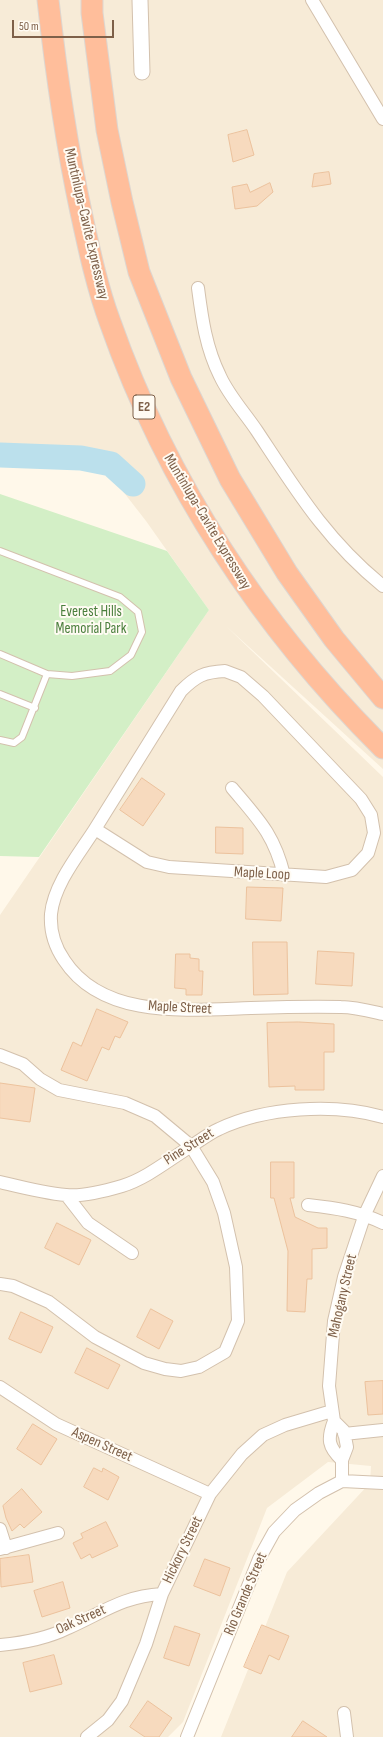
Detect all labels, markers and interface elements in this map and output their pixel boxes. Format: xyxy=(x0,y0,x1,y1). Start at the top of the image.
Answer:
scale bar xyxy=(14,12,116,38)
text: 50 m xyxy=(19,19,39,34)
street label: Muntinlupa-Cavite Expressway xyxy=(60,147,112,301)
road number: E2 xyxy=(133,395,155,419)
street label: Muntinlupa-Cavite Expressway xyxy=(159,451,255,593)
park label: Everest Hills Memorial Park xyxy=(56,603,126,638)
street label: Maple Loop xyxy=(233,864,291,884)
street label: Maple Street xyxy=(148,997,212,1019)
street label: Pine Street xyxy=(161,1125,217,1169)
street label: Mahogany Street xyxy=(325,1253,361,1339)
street label: Aspen Street xyxy=(69,1424,135,1466)
street label: Hickory Street xyxy=(159,1514,207,1586)
street label: Rio Grande Street xyxy=(220,1550,272,1638)
street label: Oak Street xyxy=(53,1601,109,1639)

